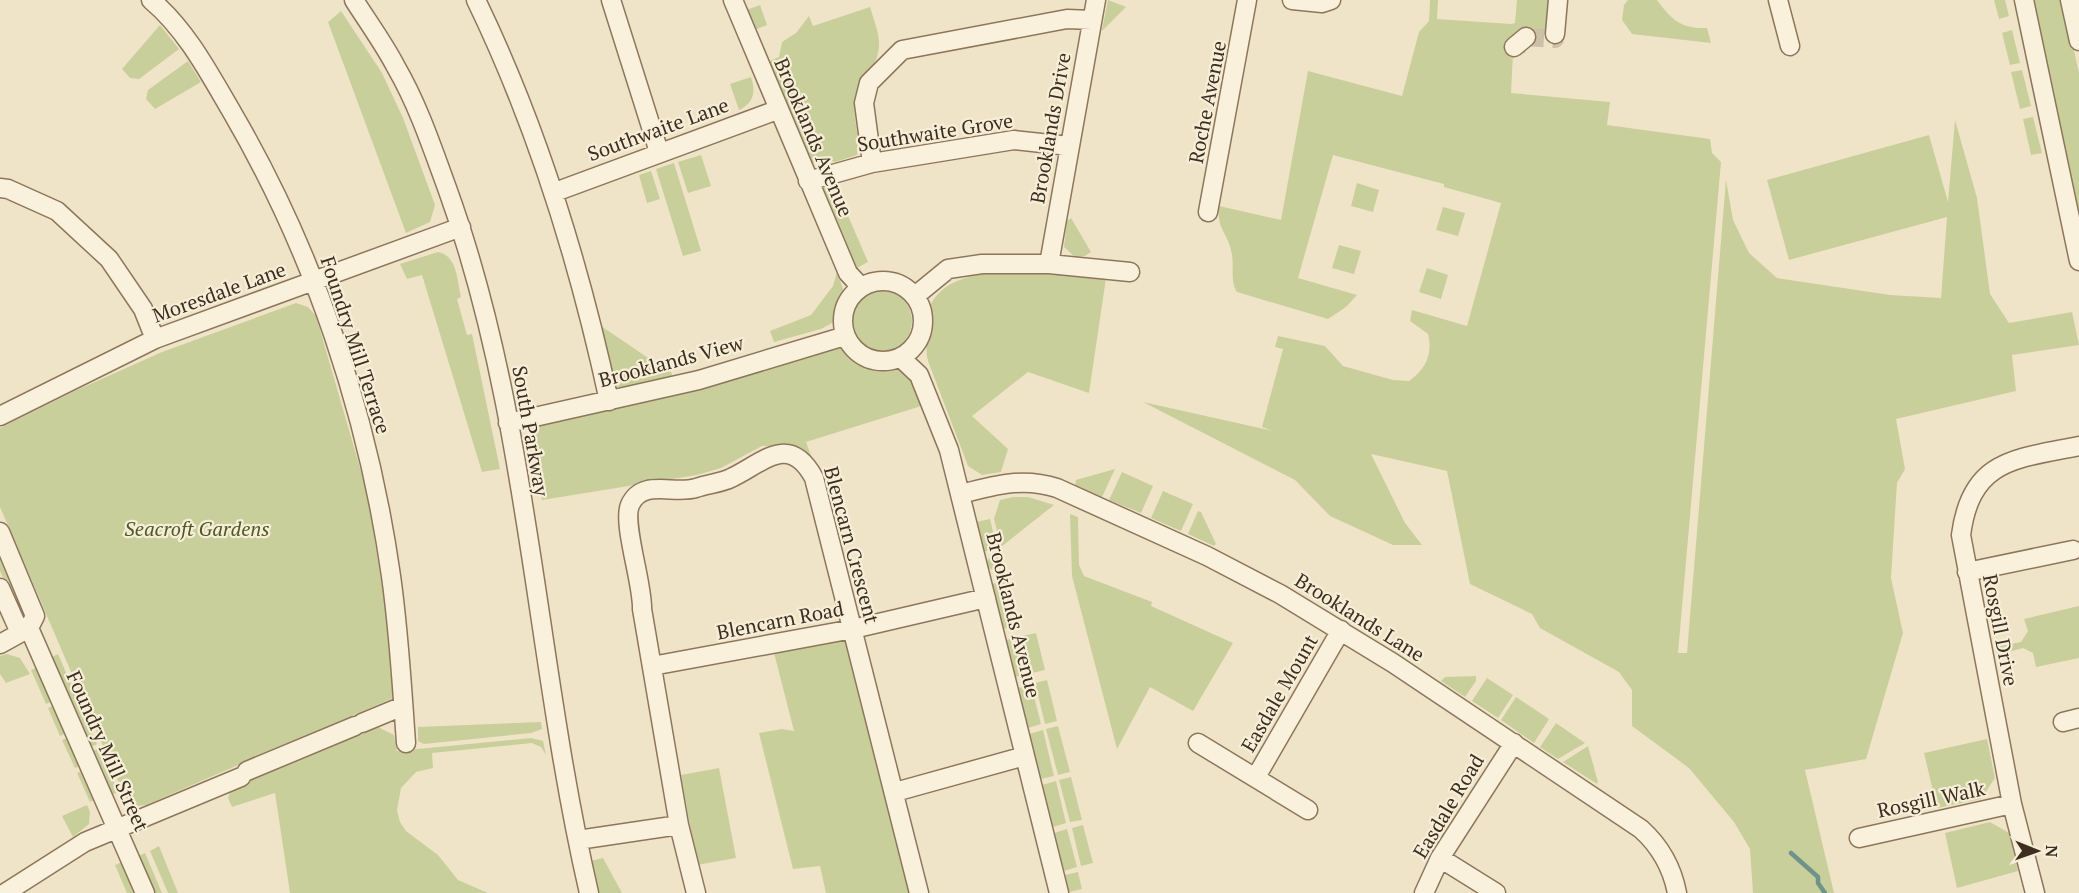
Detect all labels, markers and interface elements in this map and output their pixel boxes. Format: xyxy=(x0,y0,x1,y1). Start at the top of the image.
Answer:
street label: Roche Avenue xyxy=(1182,38,1232,166)
street label: Brooklands Drive xyxy=(1023,50,1077,206)
street label: Brooklands Avenue xyxy=(768,53,860,221)
street label: Southwaite Lane xyxy=(584,91,732,167)
street label: Southwaite Grove xyxy=(855,106,1015,158)
street label: Foundry Mill Terrace xyxy=(315,253,397,437)
street label: Moresdale Lane xyxy=(149,255,289,329)
street label: Brooklands View xyxy=(596,329,747,393)
street label: South Parkway xyxy=(506,364,556,499)
street label: Blencarn Crescent xyxy=(818,463,886,627)
park label: Seacroft Gardens xyxy=(124,515,270,542)
street label: Brooklands Avenue xyxy=(980,529,1048,701)
street label: Brooklands Lane xyxy=(1290,566,1430,668)
street label: Rosgill Drive xyxy=(1977,572,2025,688)
street label: Blencarn Road xyxy=(714,594,846,646)
street label: Easdale Mount xyxy=(1234,629,1324,757)
street label: Foundry Mill Street xyxy=(60,666,156,836)
street label: Easdale Road xyxy=(1406,749,1490,863)
street label: Rosgill Walk xyxy=(1875,774,1988,824)
north arrow xyxy=(2007,821,2067,881)
text: N xyxy=(2041,845,2063,858)

